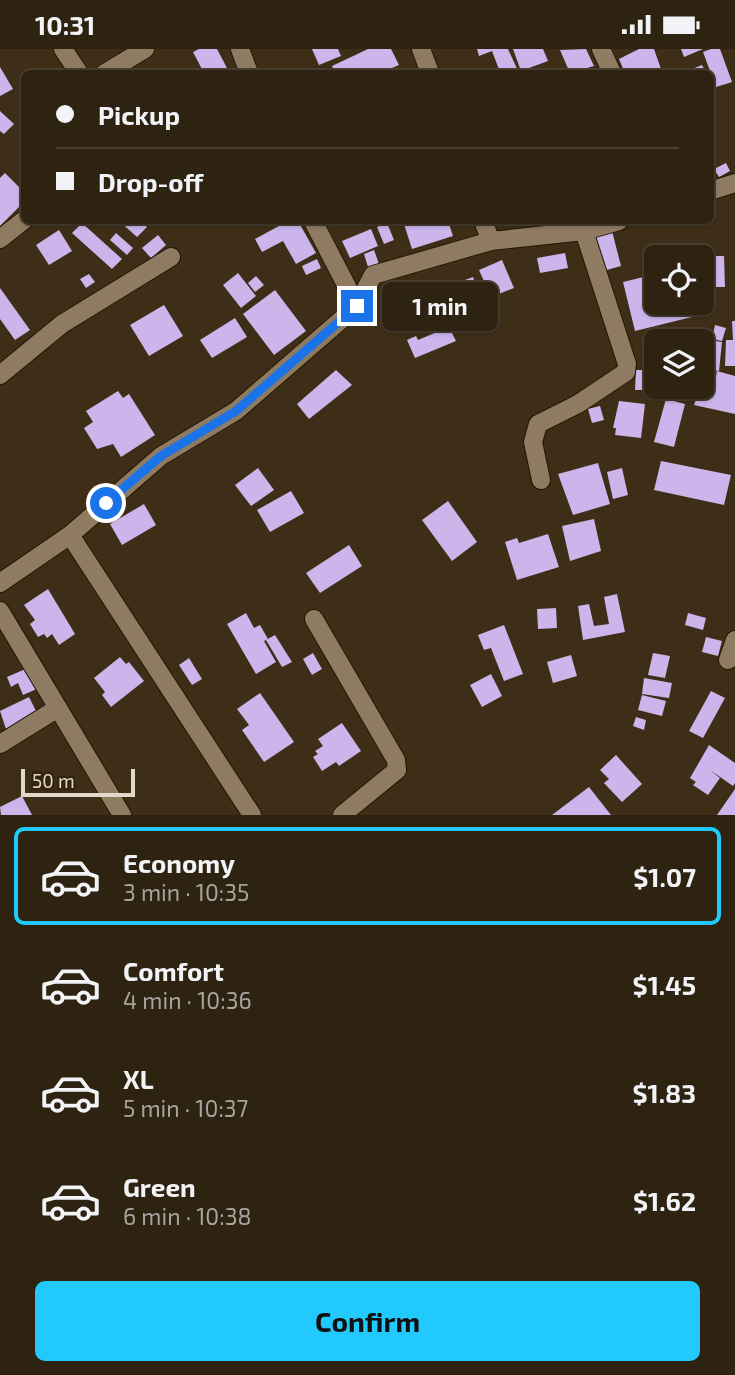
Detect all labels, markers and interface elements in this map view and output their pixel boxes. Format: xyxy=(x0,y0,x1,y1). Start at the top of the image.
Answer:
text: 10:31 xyxy=(35,9,95,40)
text: Pickup xyxy=(98,99,180,130)
text: Drop-off xyxy=(98,166,203,197)
map controls xyxy=(644,245,714,399)
button: locate xyxy=(644,245,714,315)
callout: 1 min xyxy=(382,281,497,331)
route end xyxy=(341,290,373,322)
text: 1 min xyxy=(412,292,468,320)
button: layers xyxy=(644,329,714,399)
route start xyxy=(90,487,122,519)
scale bar xyxy=(21,766,135,798)
text: 50 m xyxy=(32,769,75,792)
icon: car xyxy=(39,845,102,908)
text: Economy xyxy=(123,847,235,878)
text: $1.07 xyxy=(633,861,696,892)
text: 3 min · 10:35 xyxy=(123,878,249,906)
icon: car xyxy=(39,953,102,1016)
text: Comfort xyxy=(123,955,224,986)
text: $1.45 xyxy=(633,969,696,1000)
text: 4 min · 10:36 xyxy=(123,986,252,1014)
icon: car xyxy=(39,1061,102,1124)
text: XL xyxy=(123,1063,154,1094)
text: $1.83 xyxy=(632,1077,696,1108)
text: 5 min · 10:37 xyxy=(123,1094,248,1122)
icon: car xyxy=(39,1169,102,1232)
text: Green xyxy=(123,1171,196,1202)
text: $1.62 xyxy=(633,1185,696,1216)
text: 6 min · 10:38 xyxy=(123,1202,251,1230)
button: Confirm xyxy=(35,1281,700,1361)

